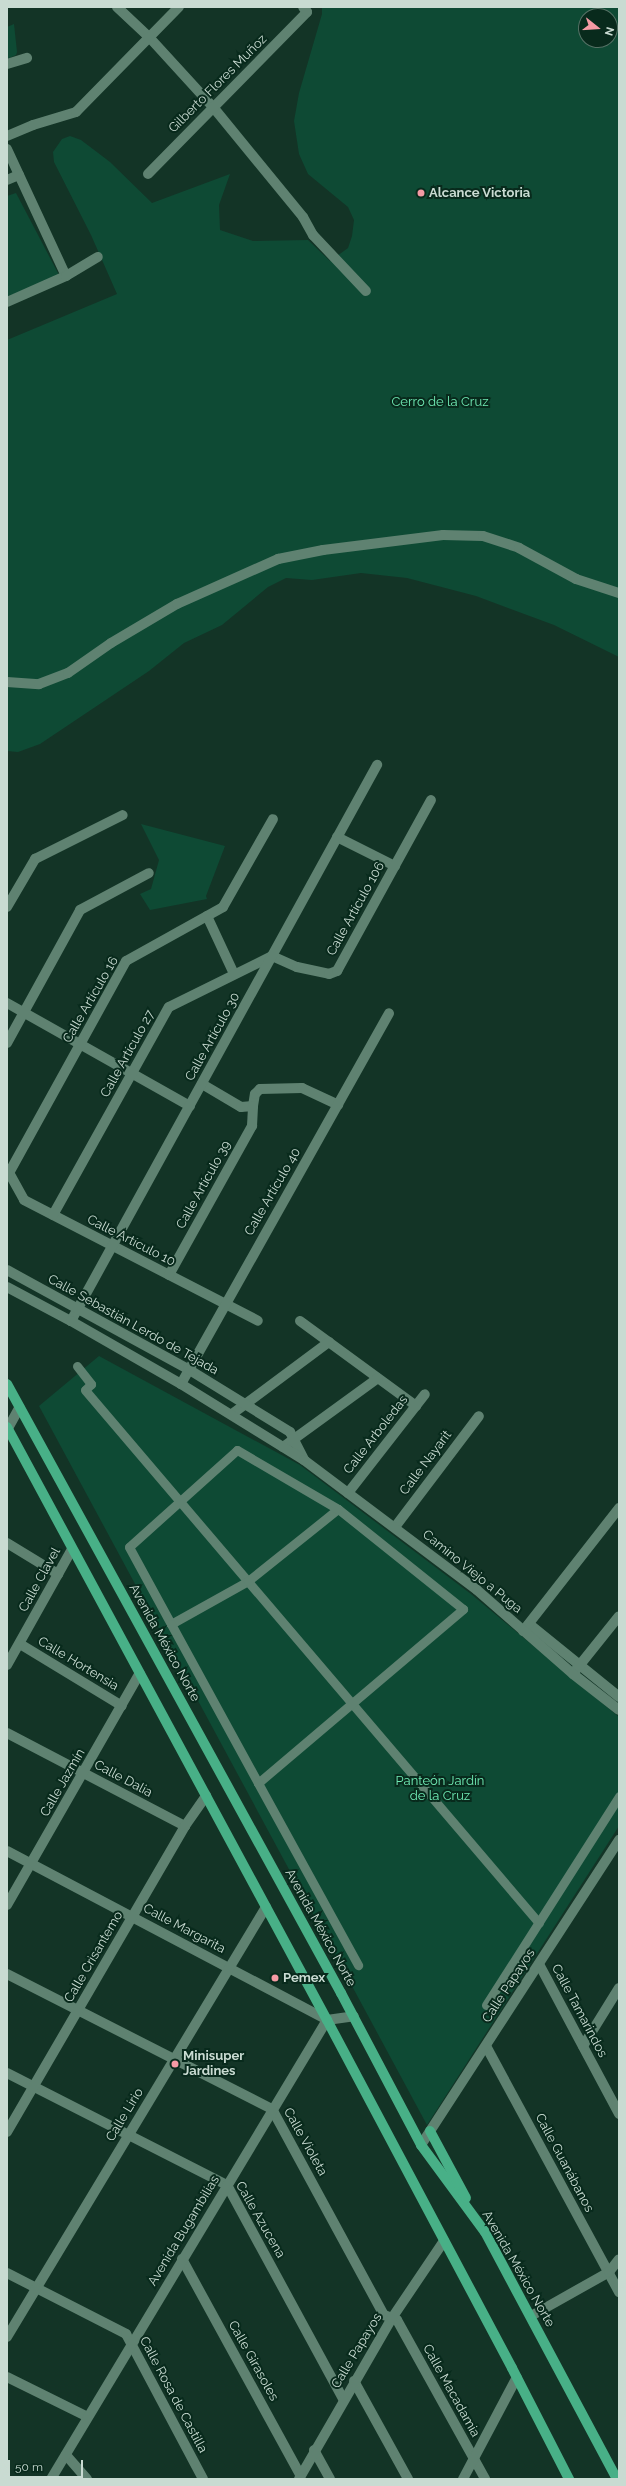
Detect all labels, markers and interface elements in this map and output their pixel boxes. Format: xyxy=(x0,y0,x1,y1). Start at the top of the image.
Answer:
north arrow xyxy=(578,8,618,48)
text: N xyxy=(602,25,616,37)
street label: Gilberto Flores Muñoz xyxy=(166,32,270,136)
place label: Alcance Victoria xyxy=(429,185,531,201)
marker: Alcance Victoria xyxy=(416,188,426,198)
park label: Cerro de la Cruz xyxy=(391,394,489,410)
street label: Calle Artículo 106 xyxy=(324,859,388,959)
street label: Calle Artículo 16 xyxy=(60,954,122,1046)
street label: Calle Artículo 30 xyxy=(182,990,244,1084)
street label: Calle Artículo 27 xyxy=(97,1007,159,1101)
street label: Calle Artículo 39 xyxy=(173,1138,235,1232)
street label: Calle Artículo 40 xyxy=(241,1145,305,1239)
street label: Calle Artículo 10 xyxy=(84,1212,178,1270)
street label: Calle Sebastián Lerdo de Tejada xyxy=(45,1271,221,1379)
street label: Calle Arboledas xyxy=(340,1392,412,1478)
street label: Calle Nayarit xyxy=(397,1428,455,1498)
street label: Camino Viejo a Puga xyxy=(419,1527,525,1617)
street label: Calle Clavel xyxy=(16,1545,64,1615)
street label: Avenida México Norte xyxy=(125,1582,203,1704)
street label: Calle Hortensia xyxy=(35,1634,121,1694)
street label: Calle Jazmín xyxy=(37,1746,89,1820)
street label: Calle Dalia xyxy=(91,1757,155,1801)
park label: Panteón Jardín de la Cruz xyxy=(395,1774,485,1805)
street label: Avenida México Norte xyxy=(281,1867,359,1989)
street label: Calle Margarita xyxy=(140,1901,228,1957)
street label: Calle Crisantemo xyxy=(62,1909,126,2005)
street label: Calle Papayos xyxy=(479,1946,539,2026)
street label: Calle Tamarindos xyxy=(548,1962,610,2060)
place label: Pemex xyxy=(283,1970,325,1986)
marker: Pemex xyxy=(270,1973,280,1983)
place label: Minisuper Jardines xyxy=(183,2049,244,2080)
marker: Minisuper Jardines xyxy=(170,2059,180,2069)
street label: Calle Lirio xyxy=(103,2085,147,2145)
street label: Calle Violeta xyxy=(280,2105,330,2179)
street label: Calle Guanábanos xyxy=(531,2111,597,2215)
street label: Avenida Bugambilias xyxy=(145,2173,223,2289)
street label: Calle Azucena xyxy=(232,2179,288,2261)
street label: Avenida México Norte xyxy=(478,2208,558,2330)
street label: Calle Papayos xyxy=(328,2311,386,2391)
street label: Calle Girasoles xyxy=(225,2318,281,2404)
street label: Calle Rosa de Castilla xyxy=(136,2334,210,2456)
street label: Calle Macadamia xyxy=(419,2342,483,2440)
scale bar xyxy=(10,2452,85,2478)
text: 50 m xyxy=(15,2460,43,2474)

